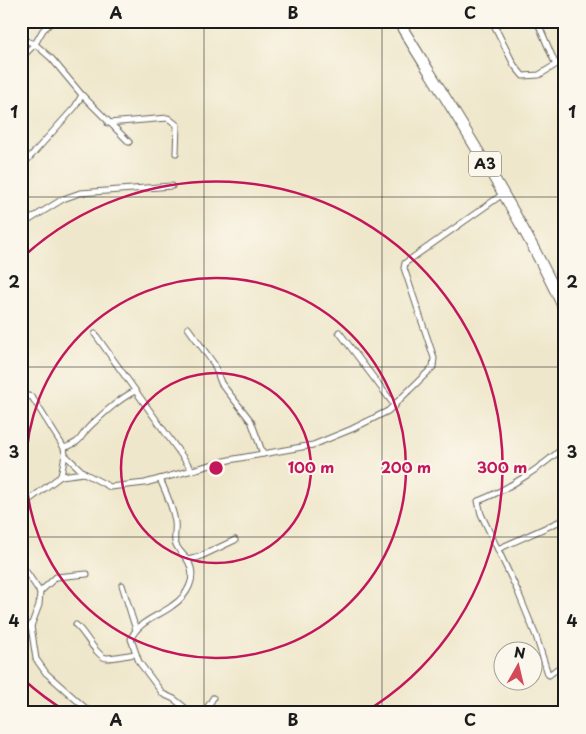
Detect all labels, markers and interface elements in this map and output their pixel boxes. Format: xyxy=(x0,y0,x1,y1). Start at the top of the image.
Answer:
text: A xyxy=(110,0,123,24)
text: B xyxy=(288,0,299,24)
text: C xyxy=(464,0,476,24)
text: 1 xyxy=(10,99,18,123)
text: 1 xyxy=(568,99,576,123)
road number: A3 xyxy=(469,152,501,176)
text: 2 xyxy=(8,269,20,293)
text: 2 xyxy=(566,269,578,293)
text: 3 xyxy=(9,439,19,463)
text: 3 xyxy=(567,439,577,463)
text: 100 m xyxy=(288,455,334,478)
text: 200 m xyxy=(381,455,431,478)
text: 300 m xyxy=(477,455,527,478)
centre of rings xyxy=(207,459,225,477)
text: 4 xyxy=(9,608,20,632)
text: 4 xyxy=(567,608,578,632)
text: N xyxy=(513,641,527,664)
north arrow xyxy=(494,642,544,692)
text: A xyxy=(110,707,123,731)
text: B xyxy=(288,707,299,731)
text: C xyxy=(464,707,476,731)

